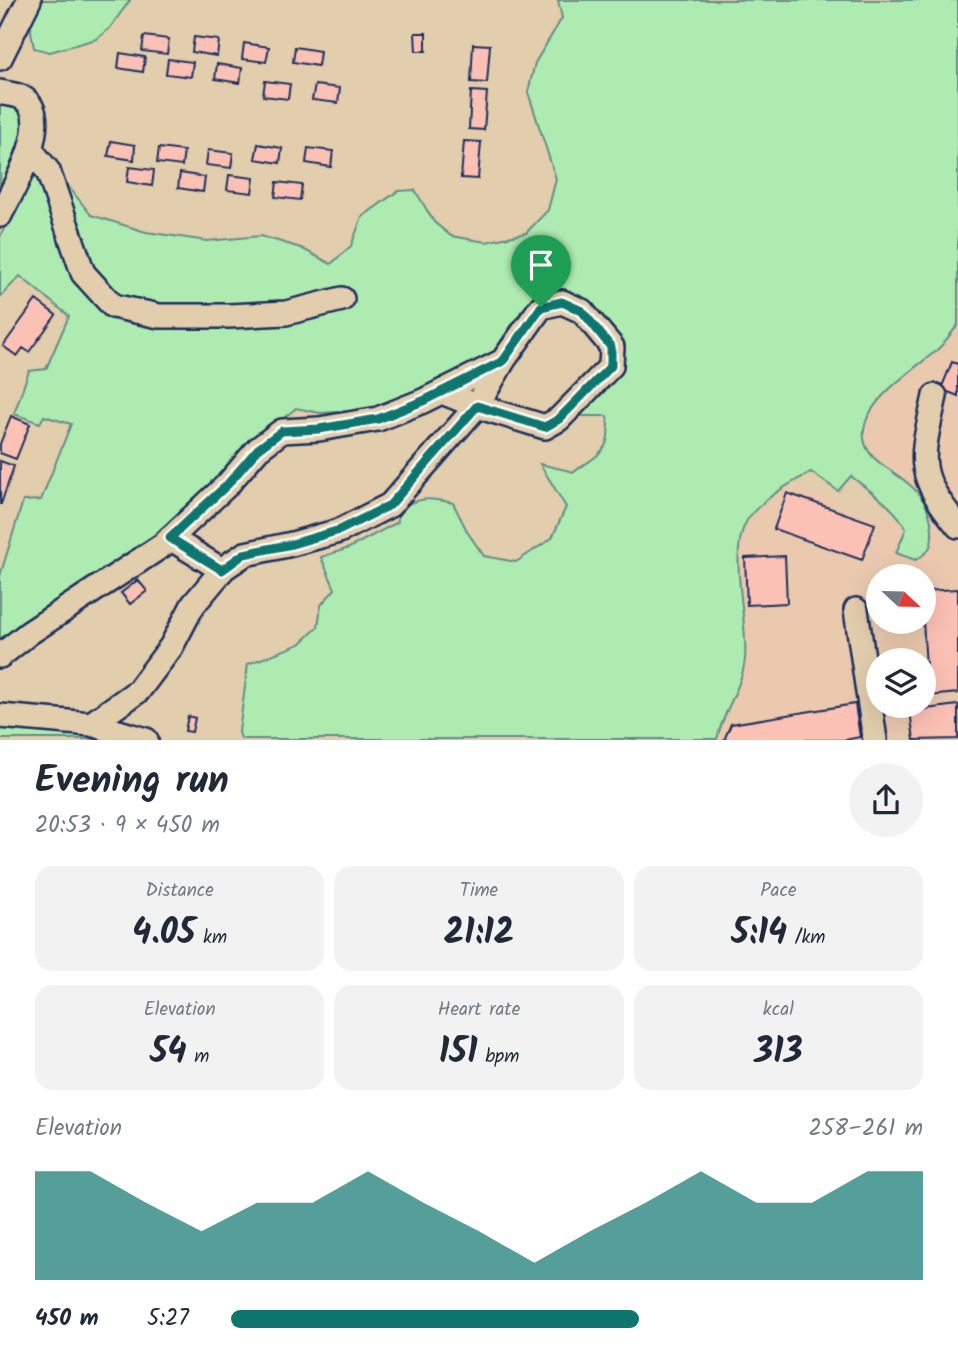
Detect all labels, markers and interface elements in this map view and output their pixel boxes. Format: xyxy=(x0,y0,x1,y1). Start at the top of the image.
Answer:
pin xyxy=(511,235,571,307)
icon: arrive xyxy=(522,246,560,284)
north arrow xyxy=(866,564,936,634)
map controls xyxy=(866,564,936,718)
button: layers xyxy=(866,648,936,718)
text: Evening run xyxy=(35,752,229,812)
button: share xyxy=(849,763,923,837)
text: 20:53 · 9 × 450 m xyxy=(35,808,220,844)
text: Distance xyxy=(146,876,214,906)
text: Time xyxy=(460,876,498,906)
text: Pace xyxy=(760,876,796,906)
text: 4.05 xyxy=(132,906,195,962)
text: 21:12 xyxy=(444,906,514,962)
text: 5:14 xyxy=(731,906,787,962)
text: km xyxy=(195,923,227,953)
text: /km xyxy=(787,923,826,953)
text: Elevation xyxy=(144,995,216,1025)
text: Heart rate xyxy=(438,995,520,1025)
text: kcal xyxy=(763,995,794,1025)
text: 54 xyxy=(150,1025,187,1081)
text: 151 xyxy=(439,1025,478,1081)
text: 313 xyxy=(754,1025,803,1081)
text: m xyxy=(187,1042,209,1072)
text: bpm xyxy=(478,1042,519,1072)
text: Elevation xyxy=(35,1111,122,1147)
text: 258–261 m xyxy=(809,1111,923,1147)
text: 450 m xyxy=(35,1301,99,1337)
text: 5:27 xyxy=(147,1301,189,1337)

